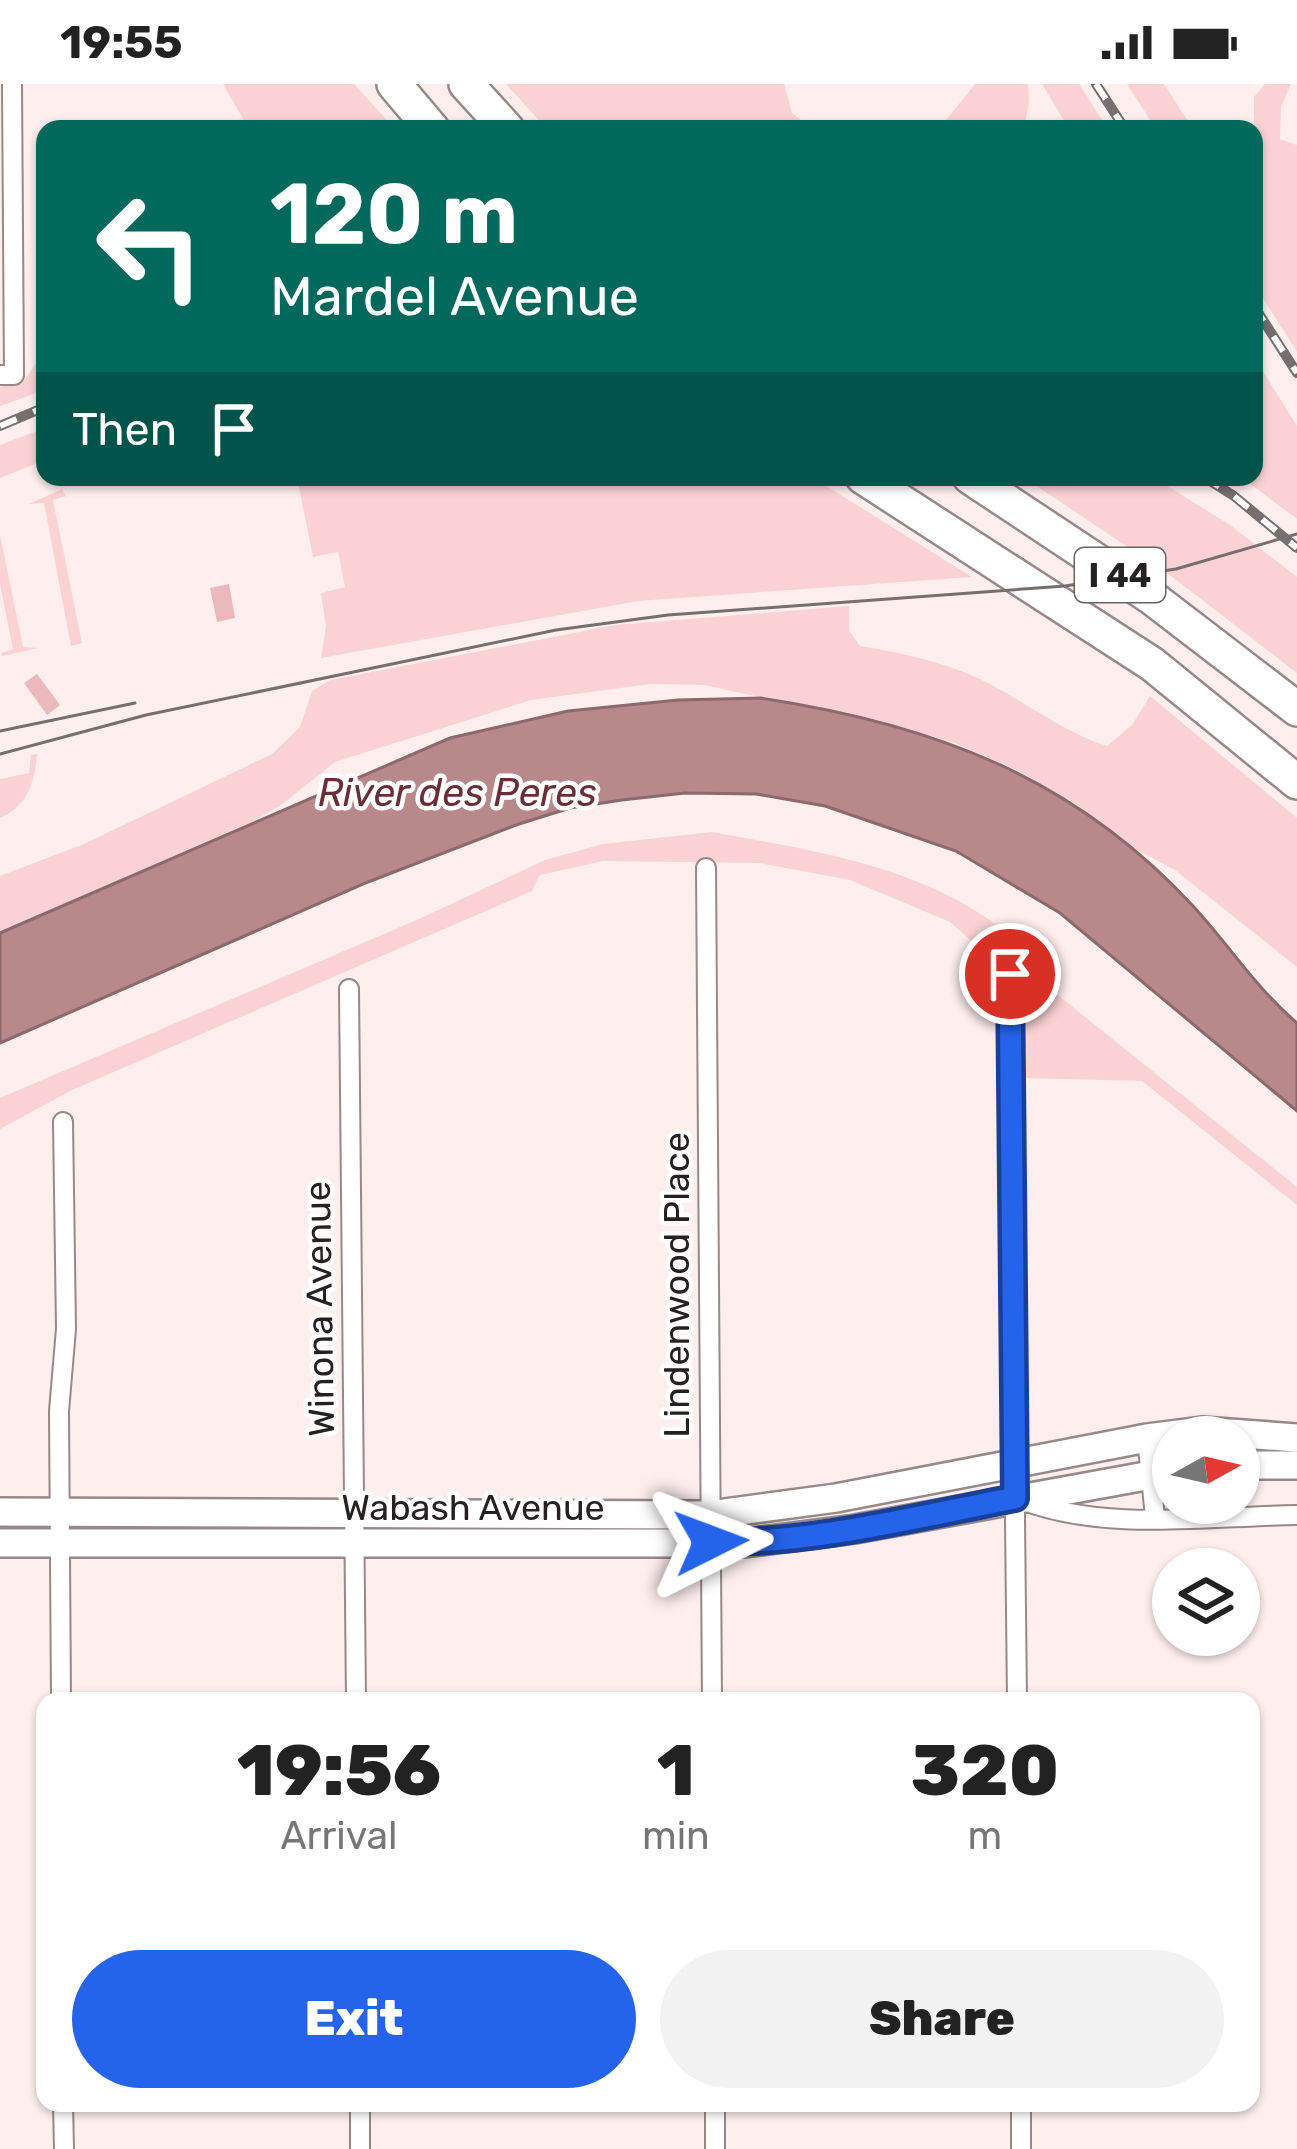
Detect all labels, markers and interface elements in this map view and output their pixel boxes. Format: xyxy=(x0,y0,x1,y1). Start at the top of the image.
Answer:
text: 19:55 xyxy=(60,16,183,69)
text: 120 m xyxy=(270,164,518,264)
icon: left xyxy=(72,168,228,324)
text: Mardel Avenue xyxy=(270,265,639,329)
icon: arrive xyxy=(201,396,267,462)
text: Then xyxy=(72,403,177,456)
road number: I 44 xyxy=(1075,548,1165,602)
water label: River des Peres xyxy=(317,770,597,816)
pin xyxy=(959,923,1061,1025)
icon: arrive xyxy=(977,941,1043,1007)
street label: Lindenwood Place xyxy=(655,1132,698,1438)
street label: Winona Avenue xyxy=(296,1181,343,1437)
north arrow xyxy=(1152,1416,1260,1524)
map controls xyxy=(1152,1416,1260,1656)
position arrow xyxy=(648,1479,774,1605)
street label: Wabash Avenue xyxy=(341,1486,605,1529)
button: layers xyxy=(1152,1548,1260,1656)
text: 19:56 xyxy=(237,1728,441,1813)
text: 1 xyxy=(657,1728,695,1813)
text: 320 xyxy=(911,1728,1059,1813)
text: Arrival xyxy=(280,1813,398,1859)
text: min xyxy=(642,1813,710,1859)
text: m xyxy=(968,1813,1002,1859)
button: Exit xyxy=(72,1950,636,2088)
button: Share xyxy=(660,1950,1224,2088)

